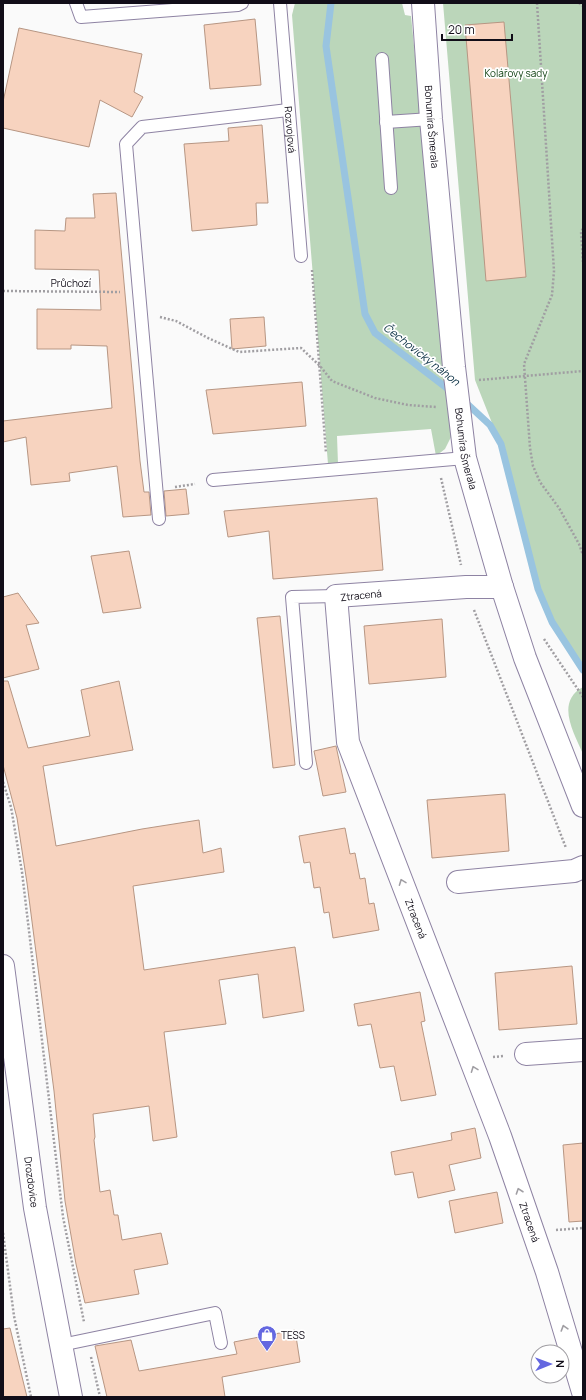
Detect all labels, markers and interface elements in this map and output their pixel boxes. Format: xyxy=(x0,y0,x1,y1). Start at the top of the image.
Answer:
scale bar xyxy=(442,16,512,42)
text: 20 m xyxy=(448,21,475,38)
park label: Kolářovy sady xyxy=(485,66,548,80)
street label: Bohumíra Šmerala xyxy=(422,85,443,169)
street label: Rozvojová xyxy=(282,106,299,153)
street label: Průchozí xyxy=(51,276,92,290)
water label: Čechovický náhon xyxy=(381,319,464,389)
street label: Bohumíra Šmerala xyxy=(452,407,481,491)
street label: Ztracená xyxy=(340,586,382,604)
one-way arrow xyxy=(399,879,407,886)
street label: Ztracená xyxy=(402,897,430,941)
one-way arrow xyxy=(471,1065,479,1072)
street label: Drozdovice xyxy=(21,1156,42,1209)
one-way arrow xyxy=(516,1187,524,1194)
street label: Ztracená xyxy=(516,1200,543,1244)
shop icon: TESS xyxy=(256,1324,278,1352)
one-way arrow xyxy=(560,1324,569,1331)
place label: TESS xyxy=(281,1328,305,1342)
north arrow xyxy=(530,1344,570,1384)
text: N xyxy=(553,1360,568,1368)

